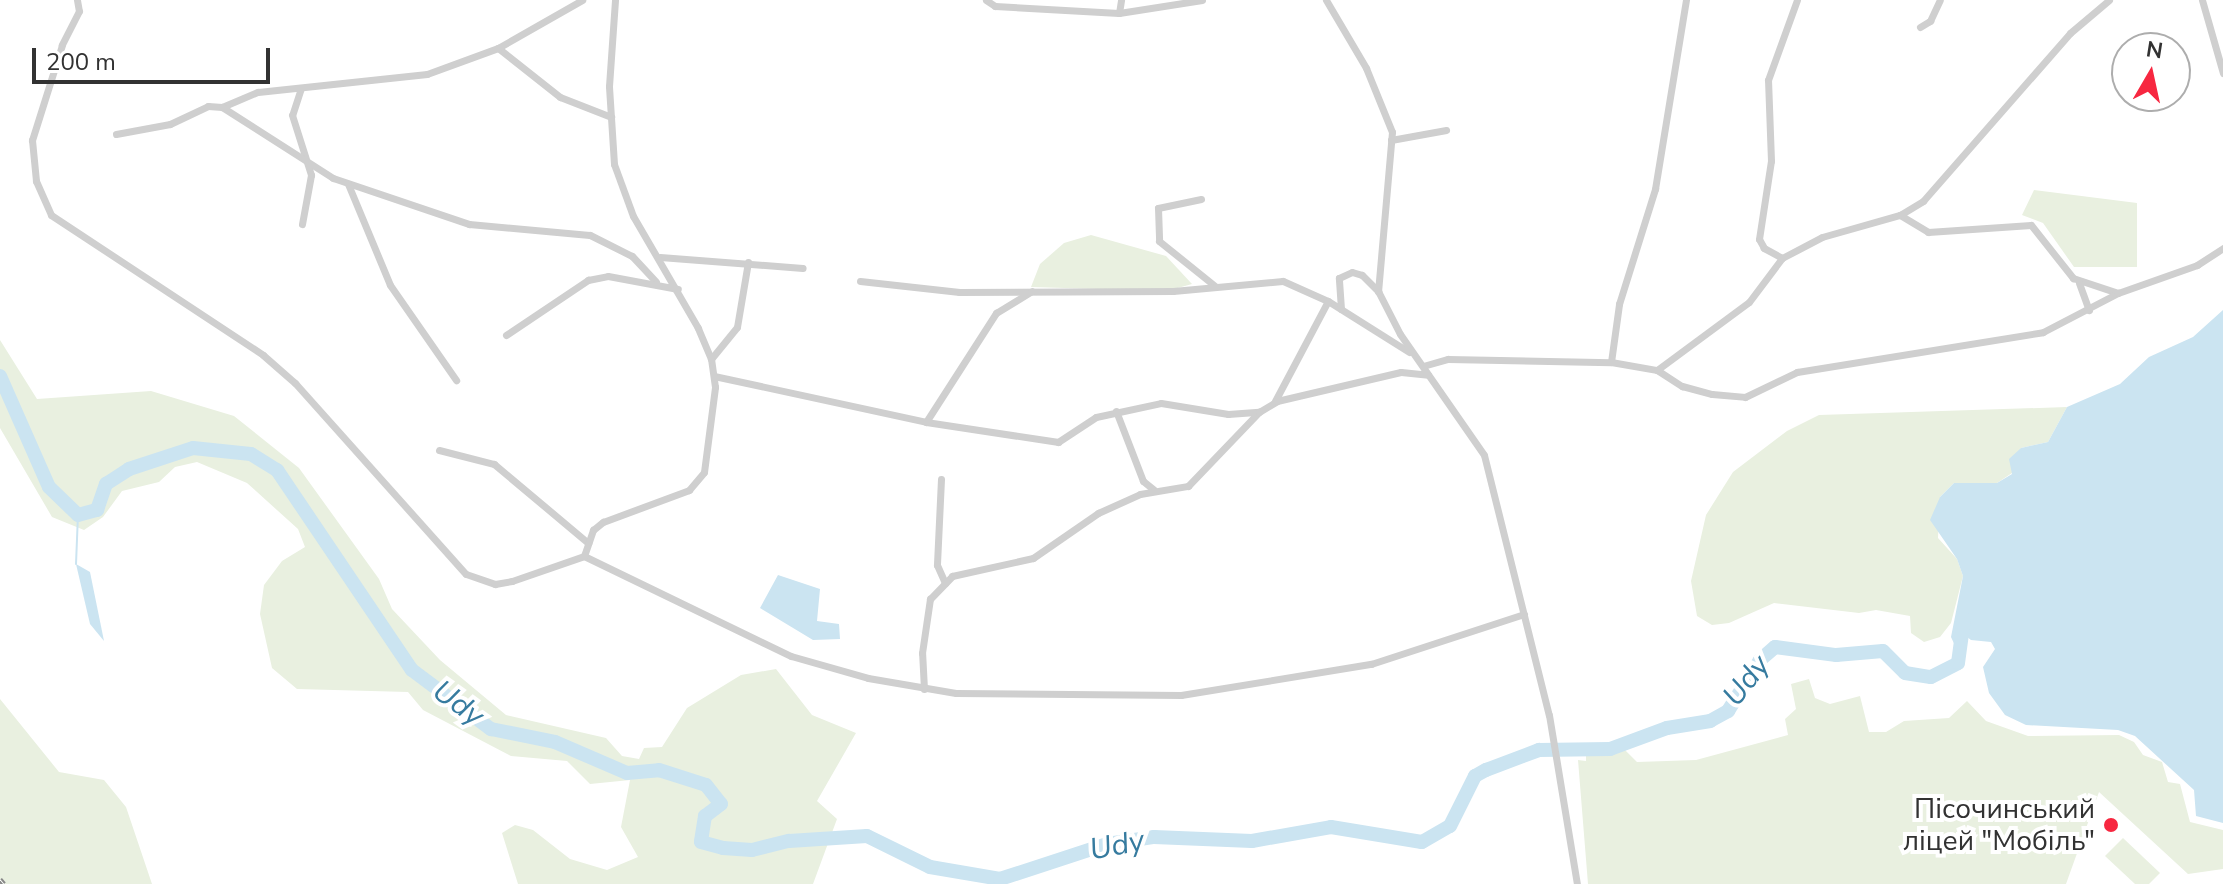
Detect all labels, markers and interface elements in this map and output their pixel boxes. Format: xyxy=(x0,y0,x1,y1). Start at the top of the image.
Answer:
scale bar xyxy=(36,32,274,82)
north arrow xyxy=(2111,32,2191,112)
text: N xyxy=(2144,34,2165,66)
text: 200 m xyxy=(46,46,116,78)
water label: Udy xyxy=(1716,648,1778,714)
water label: Udy xyxy=(425,673,491,735)
place label: Пісочинський ліцей "Мобіль" xyxy=(1903,792,2095,858)
marker: Пісочинський ліцей "Мобіль" xyxy=(2102,816,2120,834)
water label: Udy xyxy=(1087,823,1147,869)

